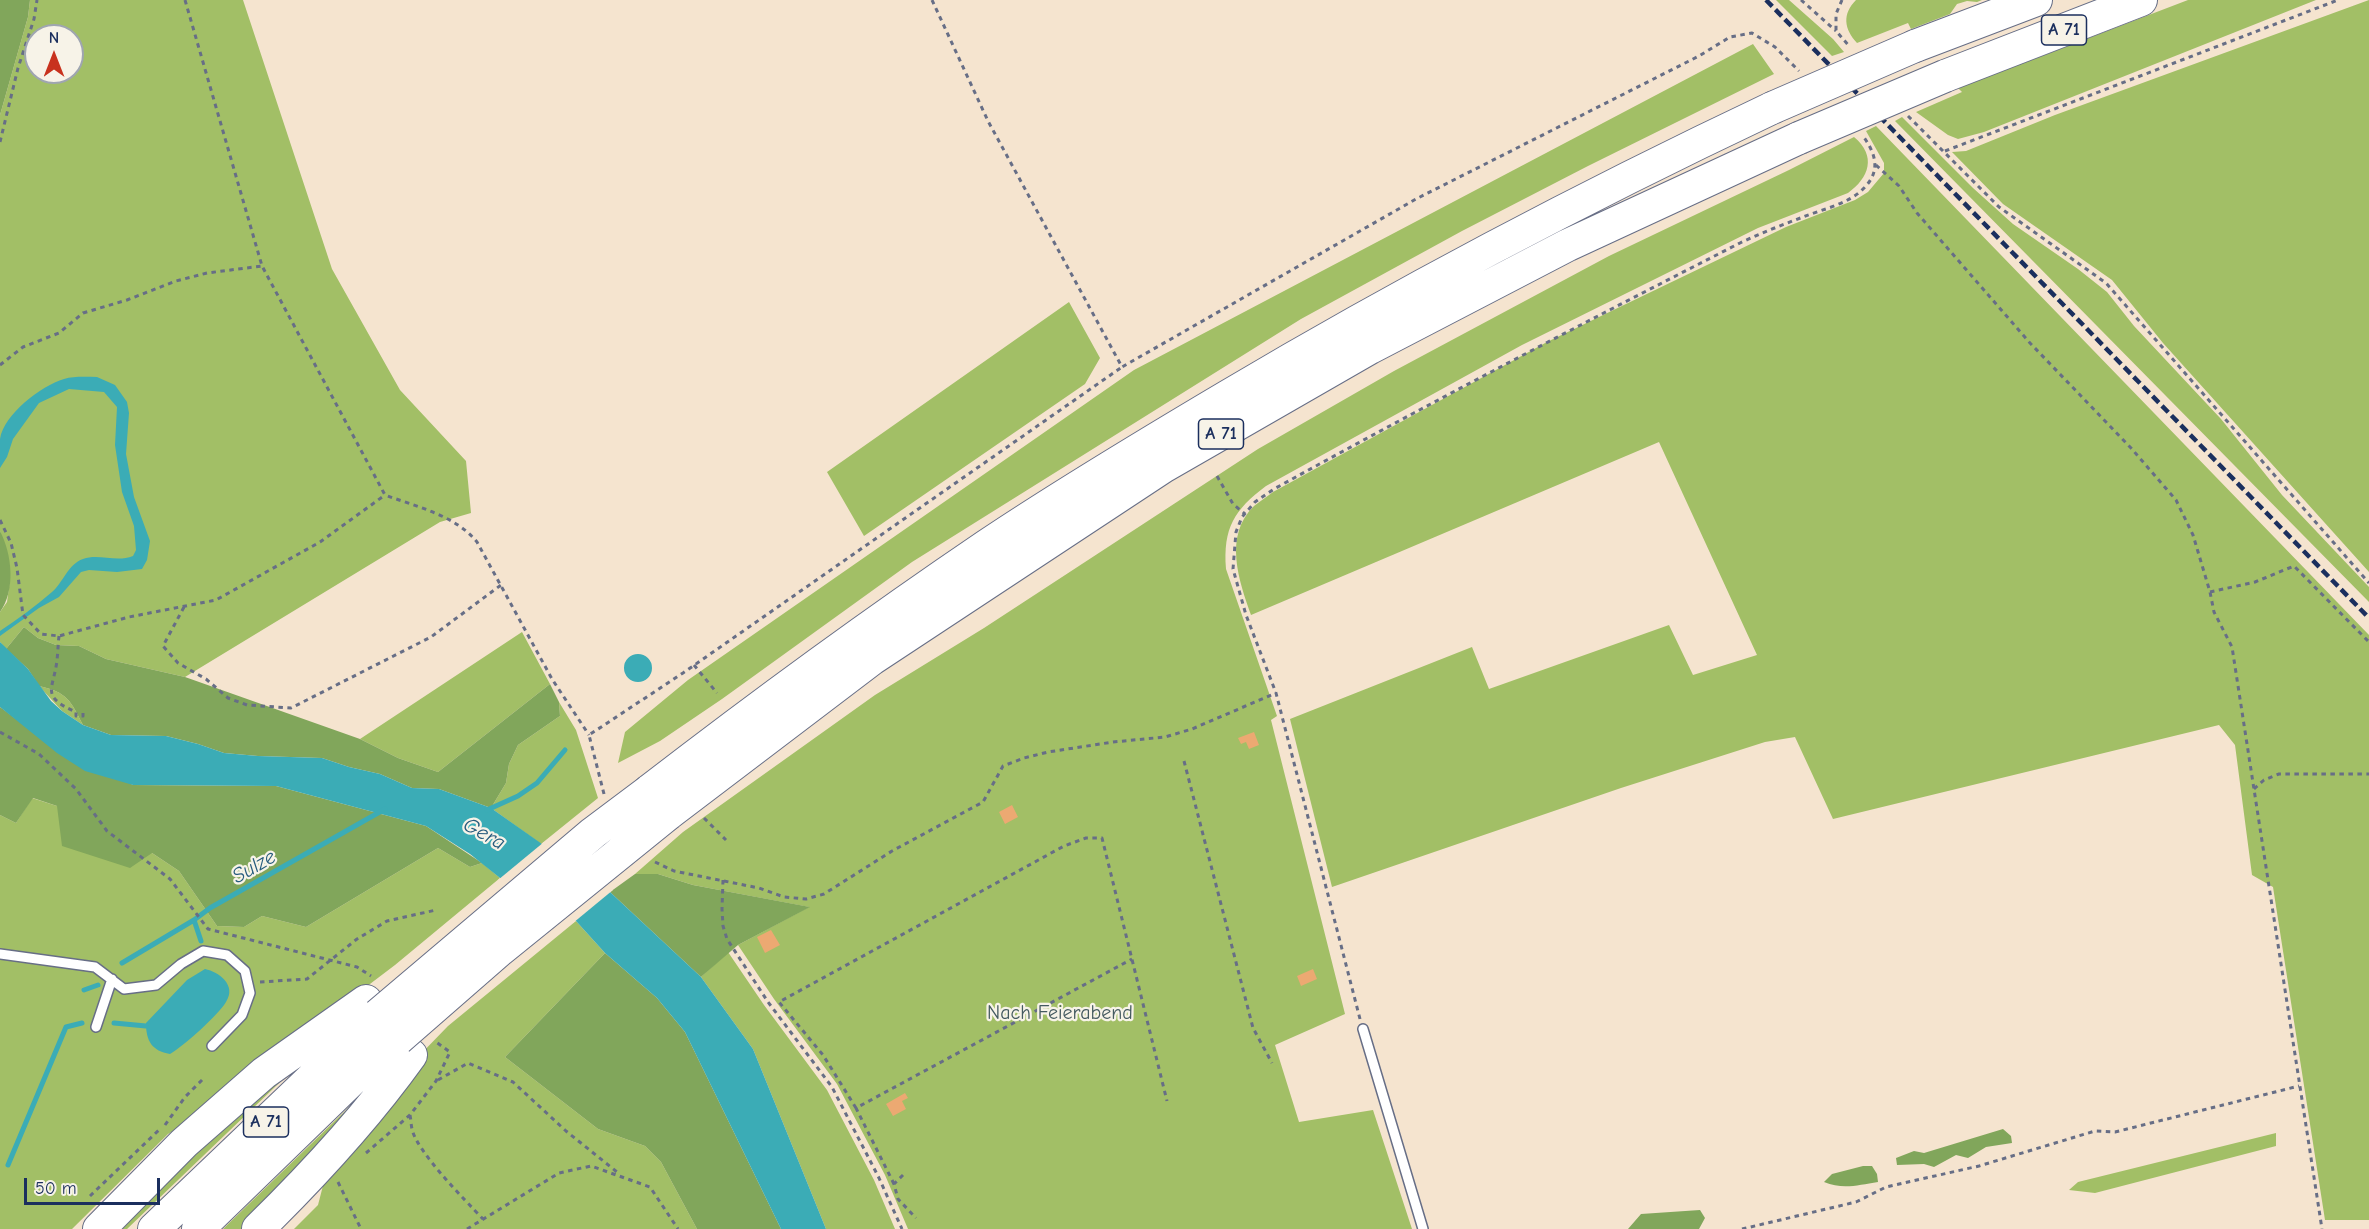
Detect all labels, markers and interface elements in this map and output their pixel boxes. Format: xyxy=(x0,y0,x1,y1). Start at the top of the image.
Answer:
road number: A 71 xyxy=(2042,15,2086,45)
north arrow xyxy=(24,24,84,84)
text: N xyxy=(49,29,59,47)
road number: A 71 xyxy=(1198,419,1244,449)
water label: Gera xyxy=(459,812,509,856)
water label: Sulze xyxy=(228,845,280,889)
park label: Nach Feierabend xyxy=(987,1001,1133,1025)
road number: A 71 xyxy=(244,1107,288,1137)
scale bar xyxy=(27,1166,164,1204)
text: 50 m xyxy=(35,1178,77,1199)

